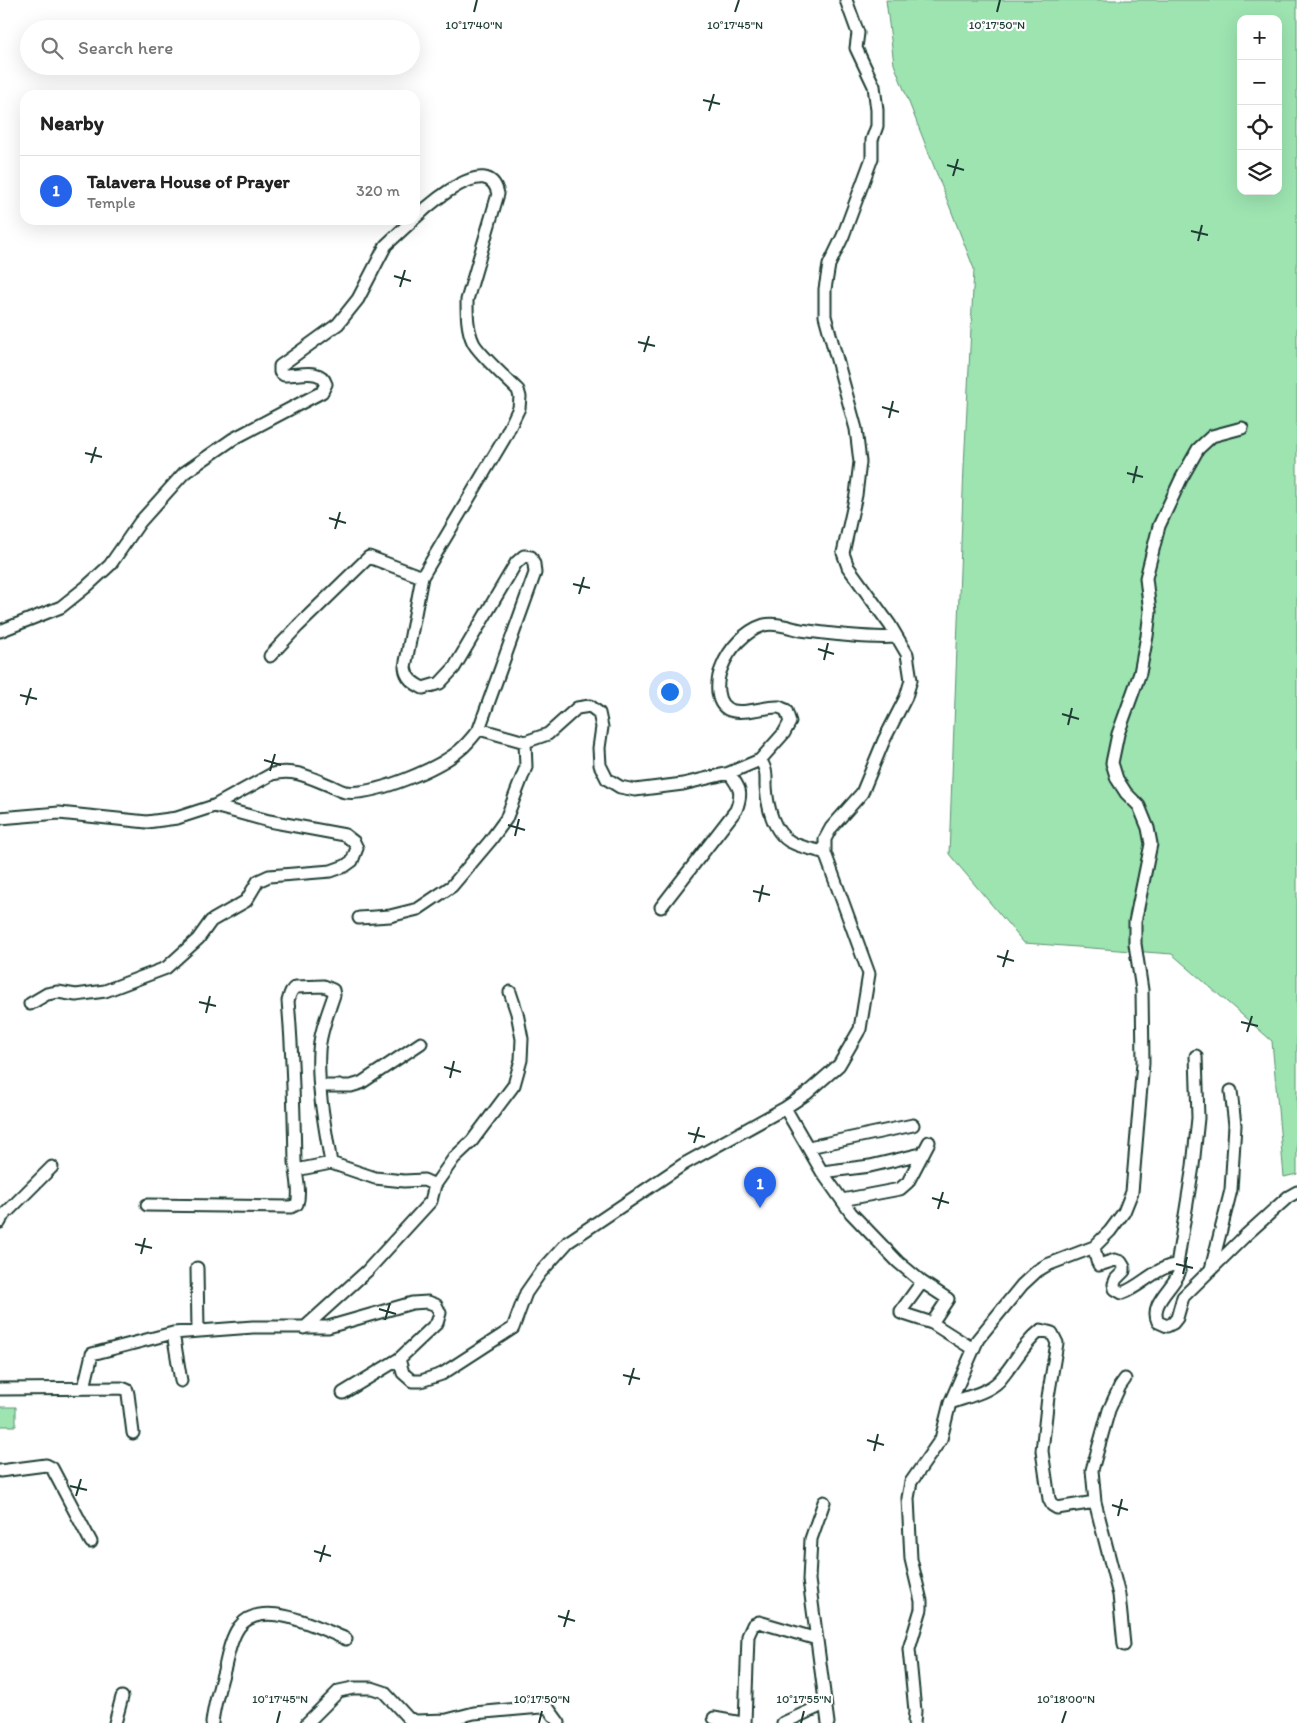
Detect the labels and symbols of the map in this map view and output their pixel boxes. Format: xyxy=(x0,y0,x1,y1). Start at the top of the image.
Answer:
text: 10°17'40"N xyxy=(445,18,503,32)
text: 10°17'45"N xyxy=(707,18,763,32)
text: 10°17'50"N xyxy=(969,18,1025,32)
your location xyxy=(657,679,683,705)
pin: 1 xyxy=(744,1167,776,1208)
text: 10°17'45"N xyxy=(252,1692,308,1706)
text: 10°17'50"N xyxy=(514,1692,570,1706)
text: 10°17'55"N xyxy=(776,1692,832,1706)
text: 10°18'00"N xyxy=(1037,1692,1095,1706)

